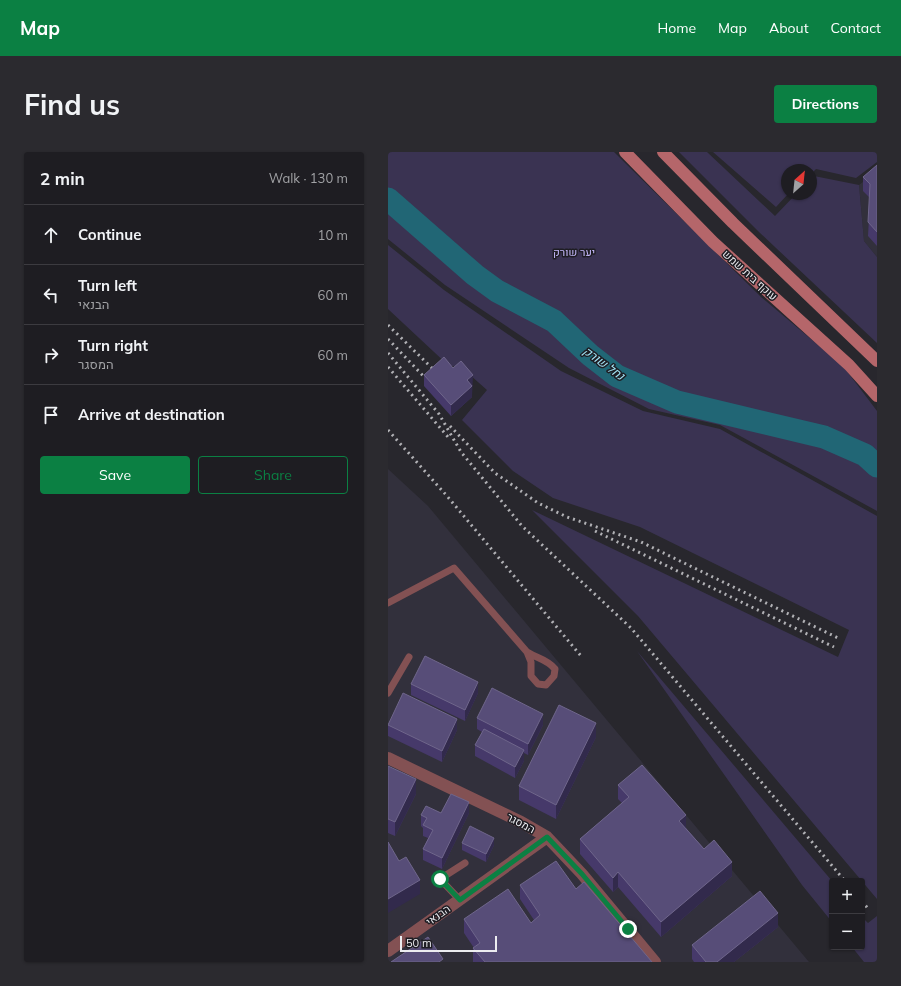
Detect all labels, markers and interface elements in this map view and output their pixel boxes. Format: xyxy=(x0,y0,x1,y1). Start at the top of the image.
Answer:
text: Map xyxy=(20,16,60,40)
text: Home xyxy=(657,19,696,37)
text: Map xyxy=(718,19,747,37)
text: About xyxy=(769,19,809,37)
text: Contact xyxy=(831,19,881,37)
button: Directions xyxy=(774,85,877,123)
text: Find us xyxy=(24,87,120,122)
north arrow xyxy=(781,164,817,200)
text: 2 min xyxy=(40,168,85,189)
text: Walk · 130 m xyxy=(269,170,348,186)
icon: ahead xyxy=(40,224,62,246)
text: Continue xyxy=(78,225,141,244)
text: 10 m xyxy=(318,227,348,243)
park label: יער שורק xyxy=(553,245,595,259)
street label: עוקף בית שמש xyxy=(720,247,780,303)
text: Turn left xyxy=(78,276,137,295)
icon: left xyxy=(40,284,62,306)
text: 60 m xyxy=(318,287,348,303)
text: הבנאי xyxy=(78,296,109,312)
text: Turn right xyxy=(78,336,148,355)
water label: נחל שורק xyxy=(580,343,629,384)
icon: right xyxy=(40,344,62,366)
text: 60 m xyxy=(318,347,348,363)
text: המסגר xyxy=(78,356,114,372)
icon: arrive xyxy=(40,404,62,426)
text: Arrive at destination xyxy=(78,405,225,424)
button: Save xyxy=(40,456,190,494)
button: Share xyxy=(198,456,348,494)
street label: המסגר xyxy=(504,810,538,836)
route start xyxy=(431,870,449,888)
map controls xyxy=(829,878,865,950)
button: + xyxy=(829,878,865,914)
street label: הבנאי xyxy=(423,902,453,928)
button: − xyxy=(829,914,865,950)
route end xyxy=(619,920,637,938)
scale bar xyxy=(400,934,497,953)
text: 50 m xyxy=(406,936,432,950)

